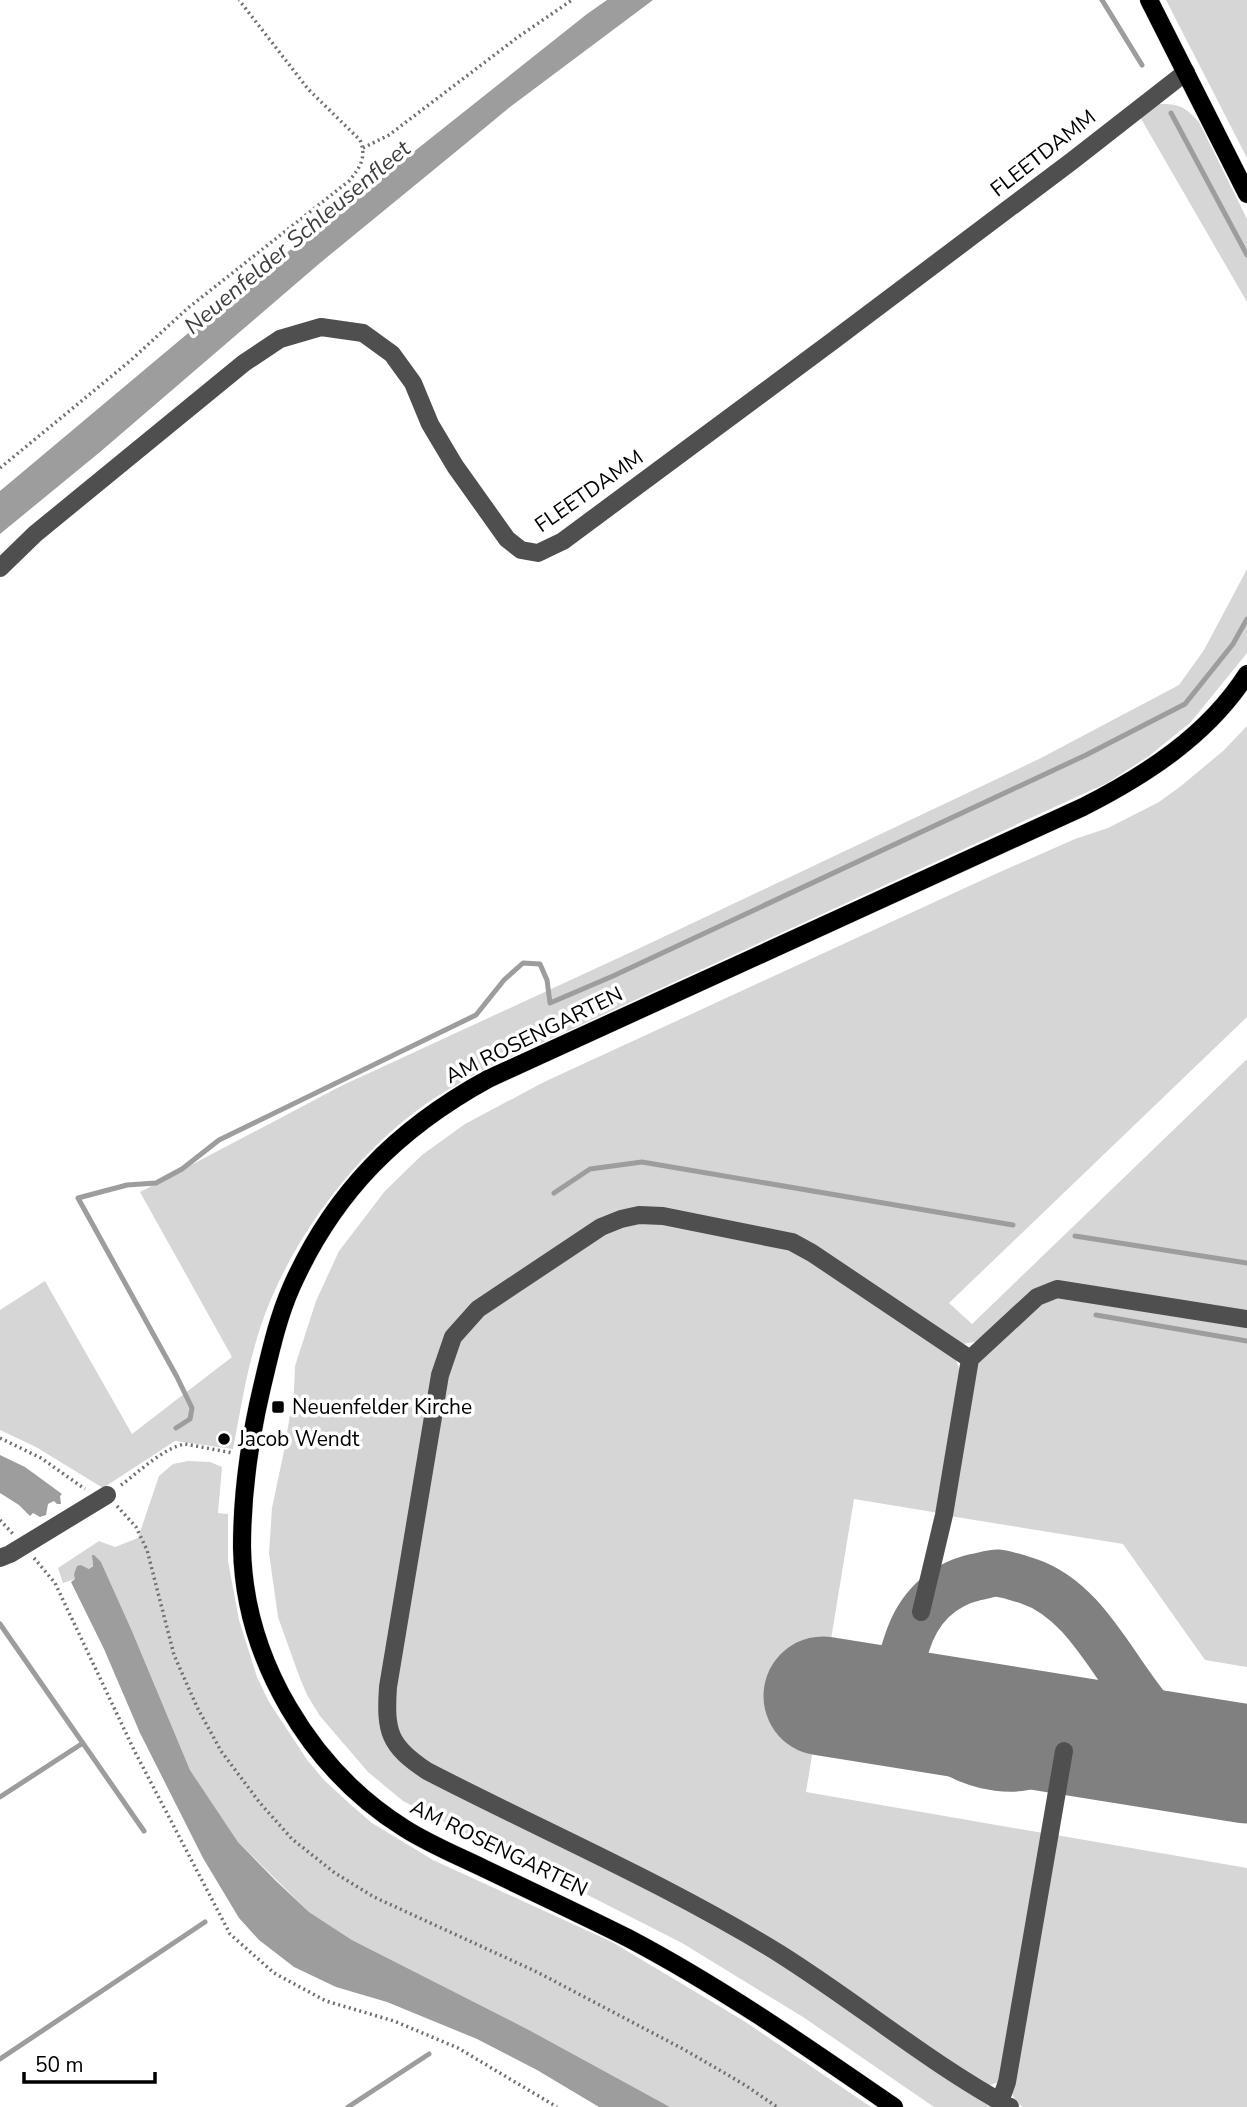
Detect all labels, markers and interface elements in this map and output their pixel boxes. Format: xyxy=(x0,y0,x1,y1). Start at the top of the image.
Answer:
street label: FLEETDAMM xyxy=(985,103,1101,203)
water label: Neuenfelder Schleusenfleet xyxy=(178,133,418,341)
street label: FLEETDAMM xyxy=(529,443,649,539)
street label: AM ROSENGARTEN xyxy=(441,980,627,1090)
place label: Neuenfelder Kirche xyxy=(292,1393,472,1421)
marker: Neuenfelder Kirche xyxy=(270,1399,286,1415)
place label: Jacob Wendt xyxy=(237,1425,360,1453)
marker: Jacob Wendt xyxy=(216,1431,232,1447)
street label: AM ROSENGARTEN xyxy=(406,1793,592,1903)
scale bar xyxy=(24,2040,156,2084)
text: 50 m xyxy=(35,2051,84,2079)

